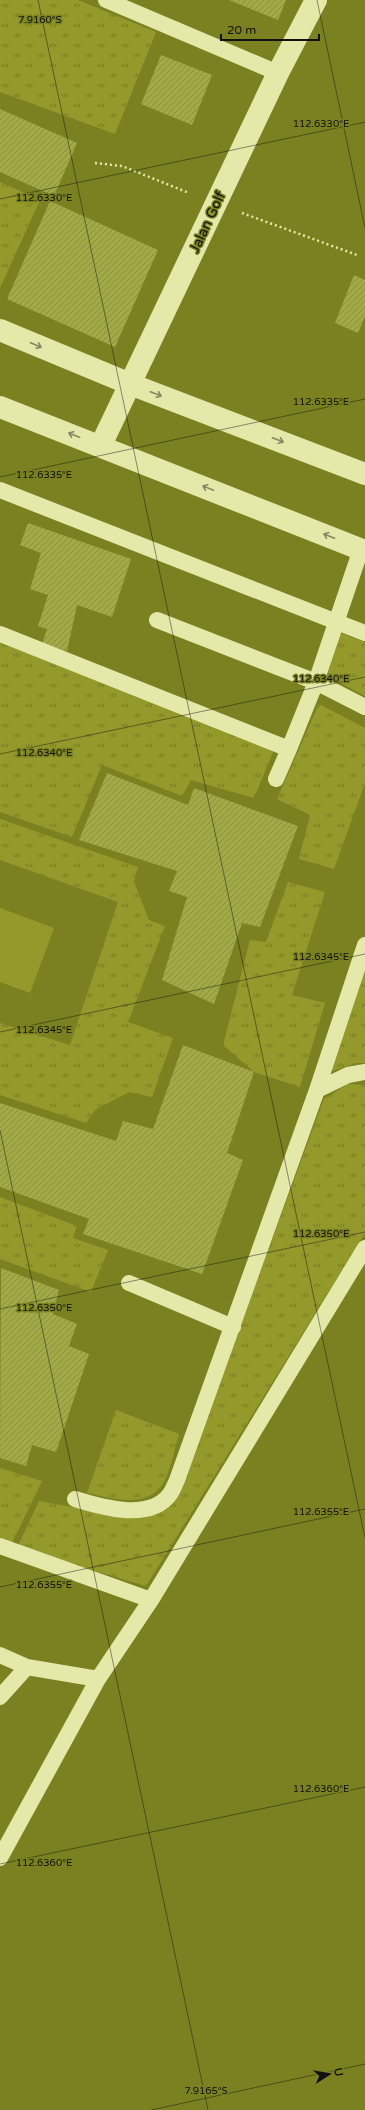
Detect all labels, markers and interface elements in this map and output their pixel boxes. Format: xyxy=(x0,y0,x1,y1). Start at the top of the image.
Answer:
text: 7.9160°S xyxy=(18,14,62,26)
scale bar xyxy=(221,16,319,42)
text: 20 m xyxy=(227,23,256,37)
text: 112.6330°E xyxy=(293,118,349,130)
street label: Jalan Golf xyxy=(186,188,229,256)
text: 112.6330°E xyxy=(16,192,72,204)
one-way arrow xyxy=(30,342,42,350)
one-way arrow xyxy=(150,391,162,399)
text: 112.6335°E xyxy=(293,396,349,408)
one-way arrow xyxy=(69,431,81,439)
one-way arrow xyxy=(271,437,283,445)
text: 112.6335°E xyxy=(16,469,72,481)
one-way arrow xyxy=(203,484,215,491)
one-way arrow xyxy=(323,532,335,540)
text: 112.6340°E xyxy=(293,673,349,685)
text: 112.6340°E xyxy=(16,747,72,759)
text: 112.6345°E xyxy=(293,951,349,963)
text: 112.6345°E xyxy=(16,1024,72,1036)
text: 112.6350°E xyxy=(293,1228,349,1240)
text: 112.6350°E xyxy=(16,1302,72,1314)
text: 112.6355°E xyxy=(293,1506,349,1518)
text: 112.6355°E xyxy=(16,1579,72,1591)
text: 112.6360°E xyxy=(293,1783,349,1795)
text: 112.6360°E xyxy=(16,1857,72,1869)
north arrow xyxy=(309,2054,349,2094)
text: U xyxy=(331,2067,346,2077)
text: 7.9165°S xyxy=(184,2085,228,2097)

